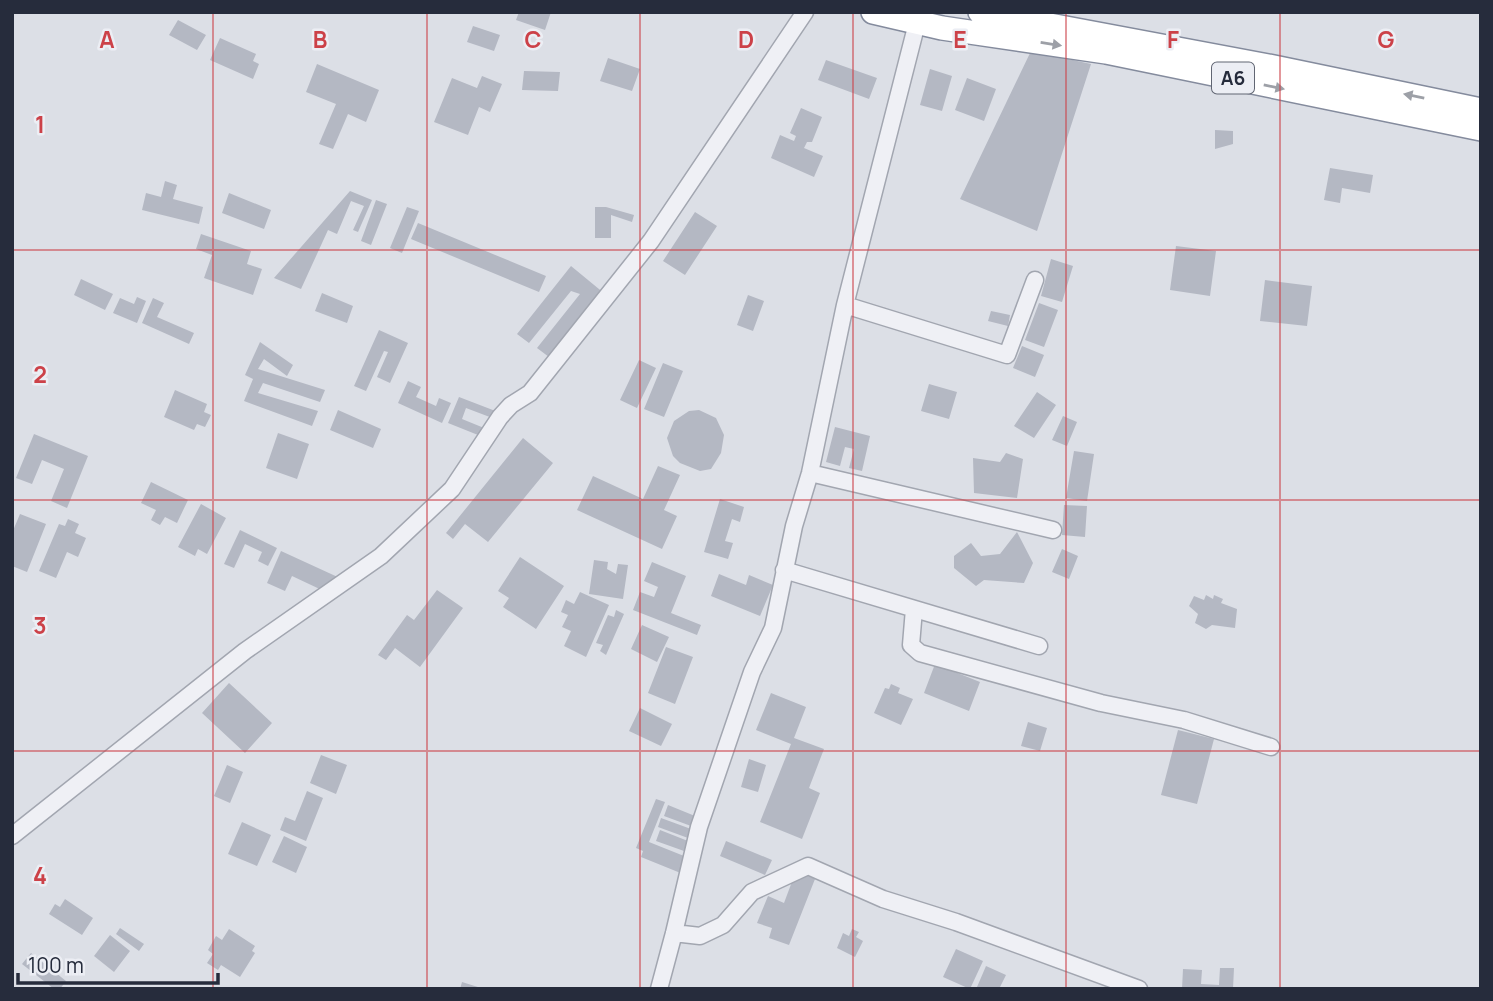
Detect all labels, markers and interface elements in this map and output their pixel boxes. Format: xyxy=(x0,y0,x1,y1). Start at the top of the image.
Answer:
text: A xyxy=(99,23,115,55)
text: B xyxy=(313,23,327,55)
text: C xyxy=(525,23,542,55)
text: D xyxy=(738,23,754,55)
text: E xyxy=(953,23,967,55)
text: F xyxy=(1167,23,1179,55)
text: G xyxy=(1378,23,1395,55)
one-way arrow xyxy=(1040,39,1062,50)
road number: A6 xyxy=(1212,62,1254,94)
one-way arrow xyxy=(1263,81,1285,92)
one-way arrow xyxy=(1403,90,1425,101)
text: 1 xyxy=(35,108,45,140)
text: 2 xyxy=(33,358,47,390)
text: 3 xyxy=(33,609,47,641)
text: 4 xyxy=(33,859,47,891)
scale bar xyxy=(18,942,217,986)
text: 100 m xyxy=(28,951,84,979)

